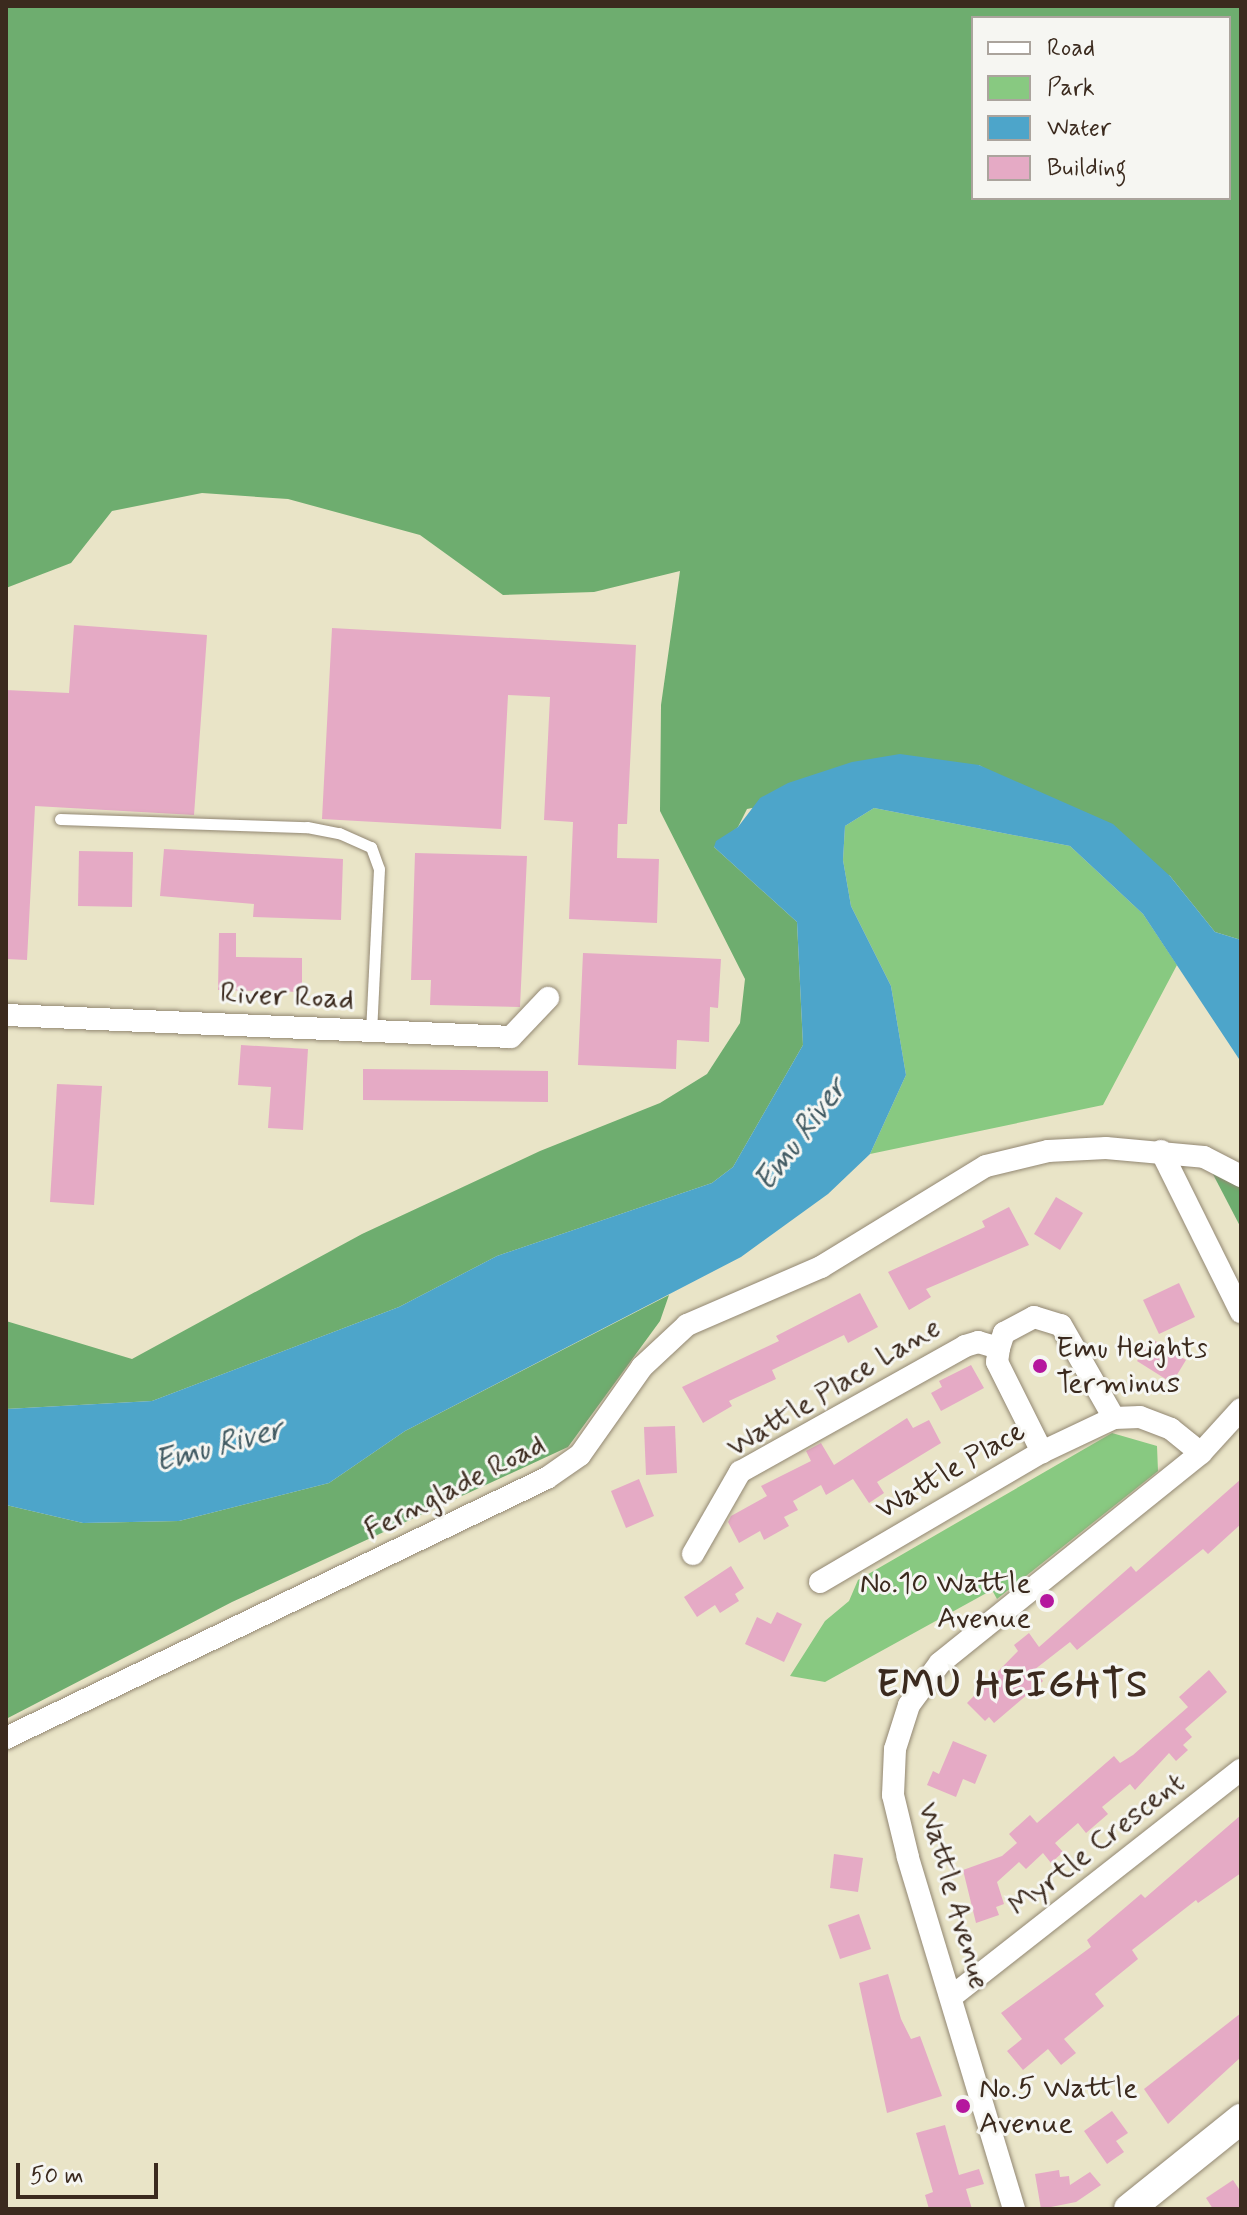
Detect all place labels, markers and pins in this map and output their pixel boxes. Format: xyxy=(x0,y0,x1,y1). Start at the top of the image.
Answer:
place label: Emu Heights Terminus xyxy=(1056,1331,1211,1402)
marker: Emu Heights Terminus xyxy=(1031,1357,1049,1375)
place label: No.10 Wattle Avenue xyxy=(860,1566,1031,1636)
marker: No.10 Wattle Avenue xyxy=(1038,1592,1056,1610)
place label: No.5 Wattle Avenue xyxy=(979,2071,1138,2142)
marker: No.5 Wattle Avenue xyxy=(954,2097,972,2115)

